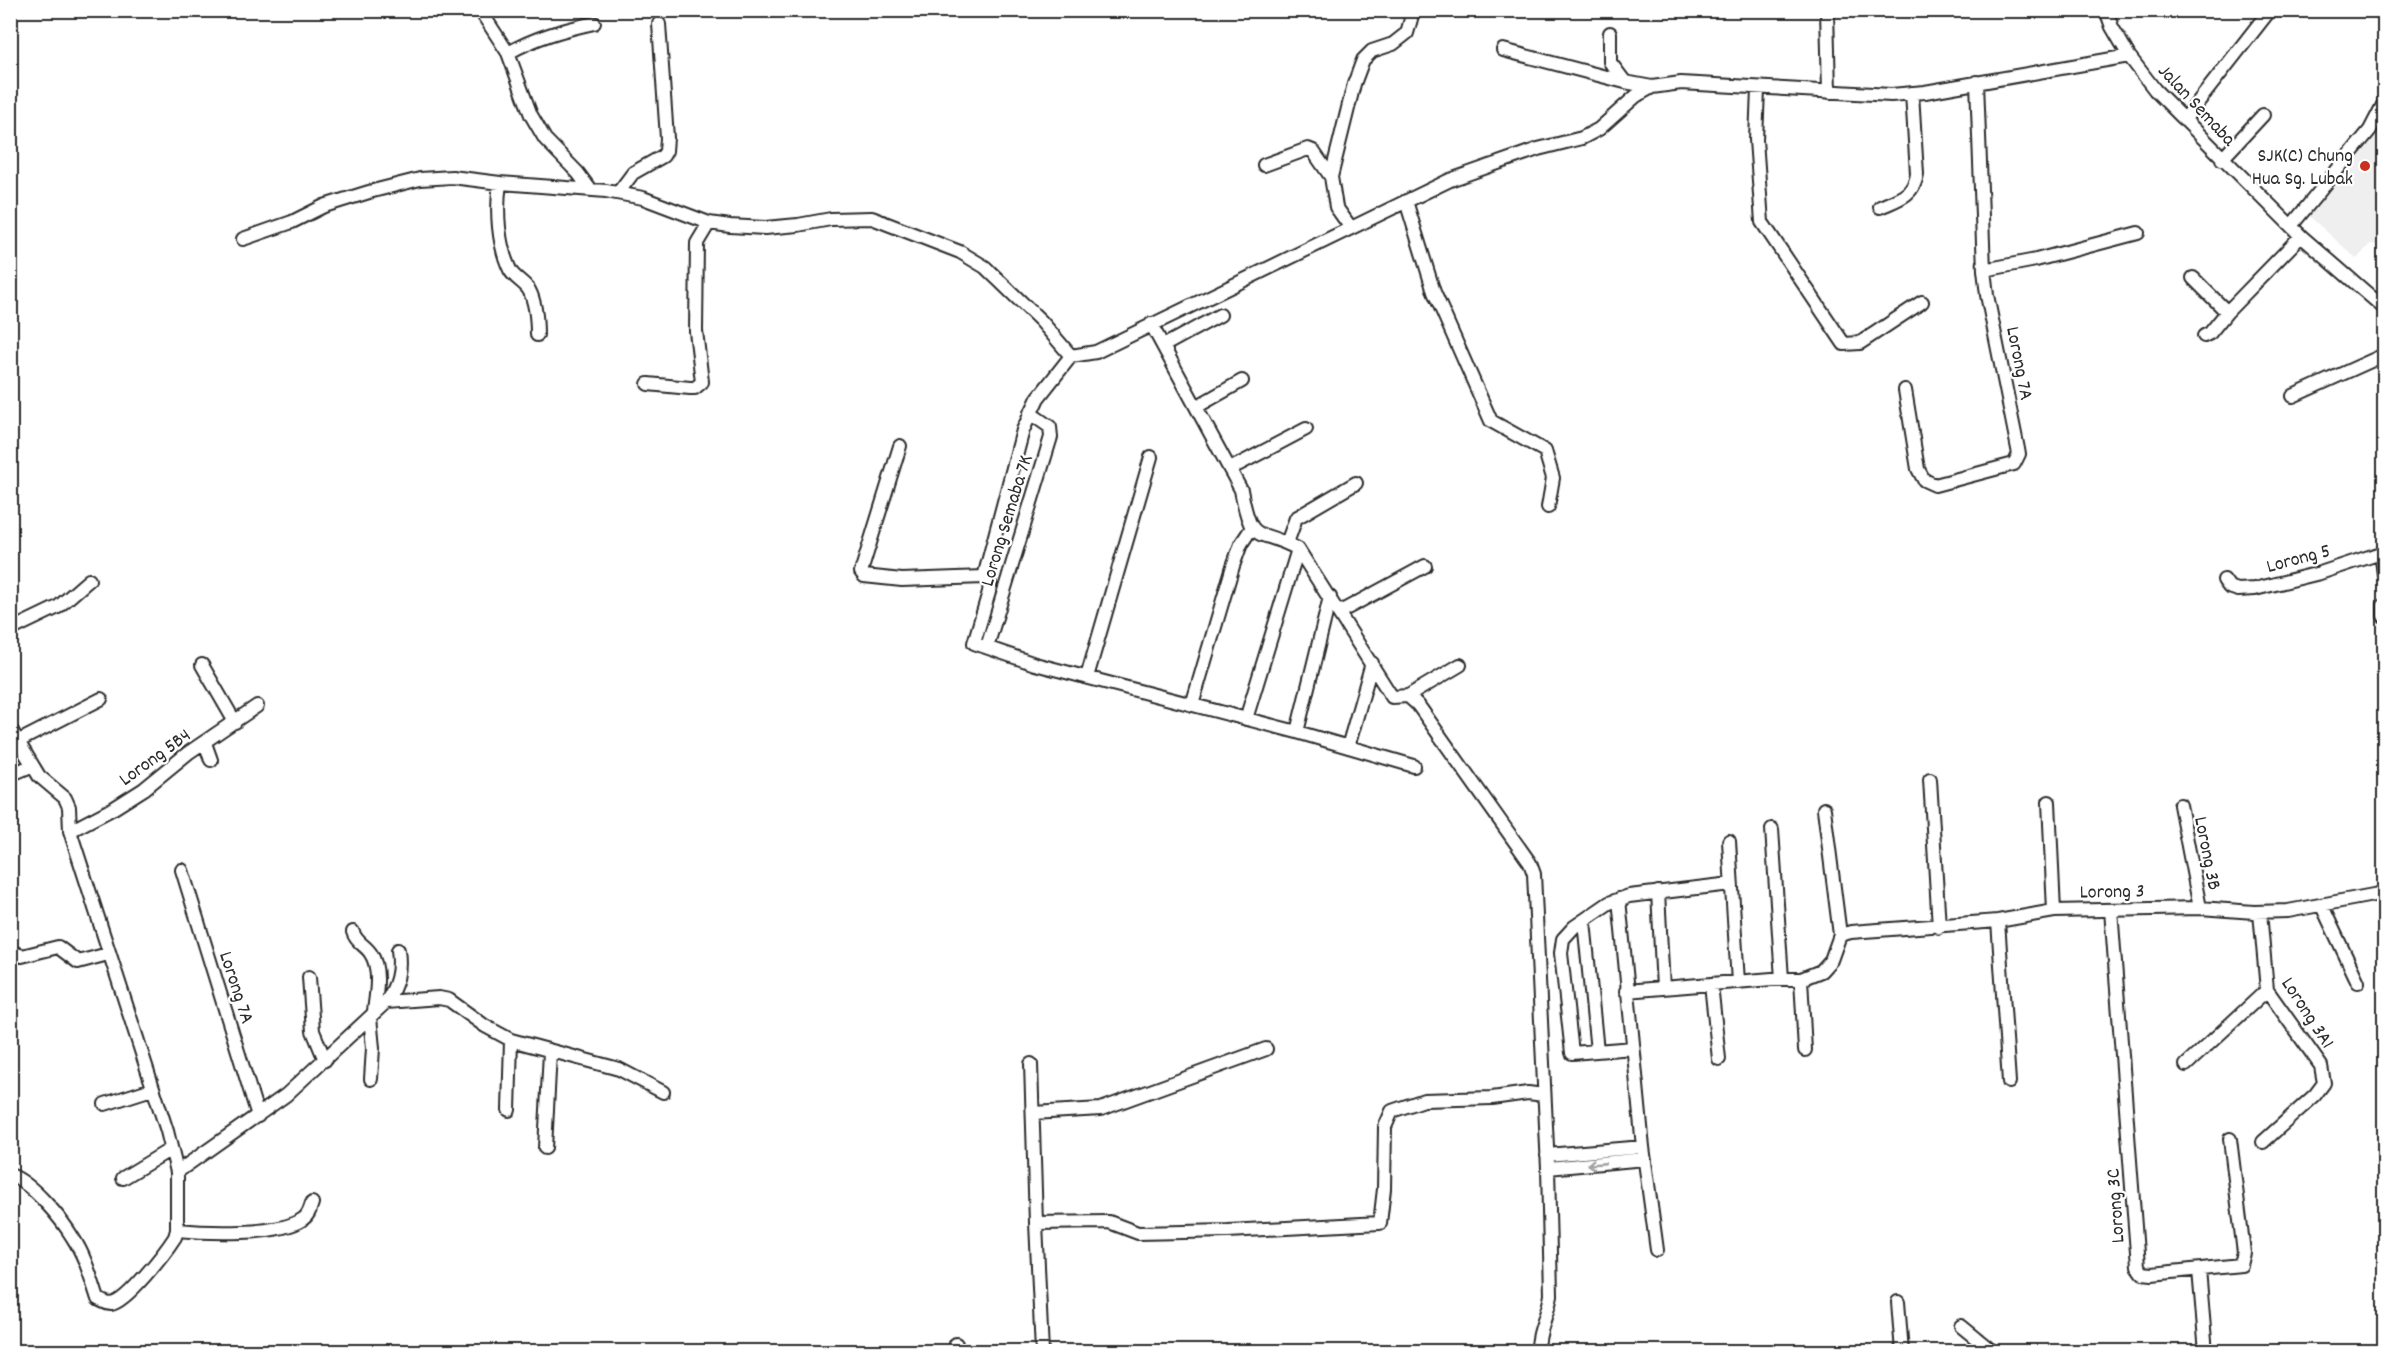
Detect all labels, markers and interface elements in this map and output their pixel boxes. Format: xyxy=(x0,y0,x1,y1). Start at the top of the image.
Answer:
street label: Jalan Semaba xyxy=(2150,59,2242,154)
place label: SJK(C) Chung Hua Sg. Lubak xyxy=(2252,143,2353,194)
marker: SJK(C) Chung Hua Sg. Lubak xyxy=(2358,159,2372,173)
street label: Lorong 7A xyxy=(1997,324,2039,403)
street label: Lorong Semaba 7K xyxy=(975,452,1041,590)
street label: Lorong 5 xyxy=(2264,538,2334,582)
street label: Lorong 5B4 xyxy=(114,723,198,794)
street label: Lorong 3B xyxy=(2185,814,2227,893)
street label: Lorong 3 xyxy=(2079,878,2145,908)
street label: Lorong 7A xyxy=(210,948,260,1028)
street label: Lorong 3A1 xyxy=(2273,972,2340,1055)
one-way arrow xyxy=(1587,1159,1607,1170)
street label: Lorong 3C xyxy=(2100,1167,2134,1244)

